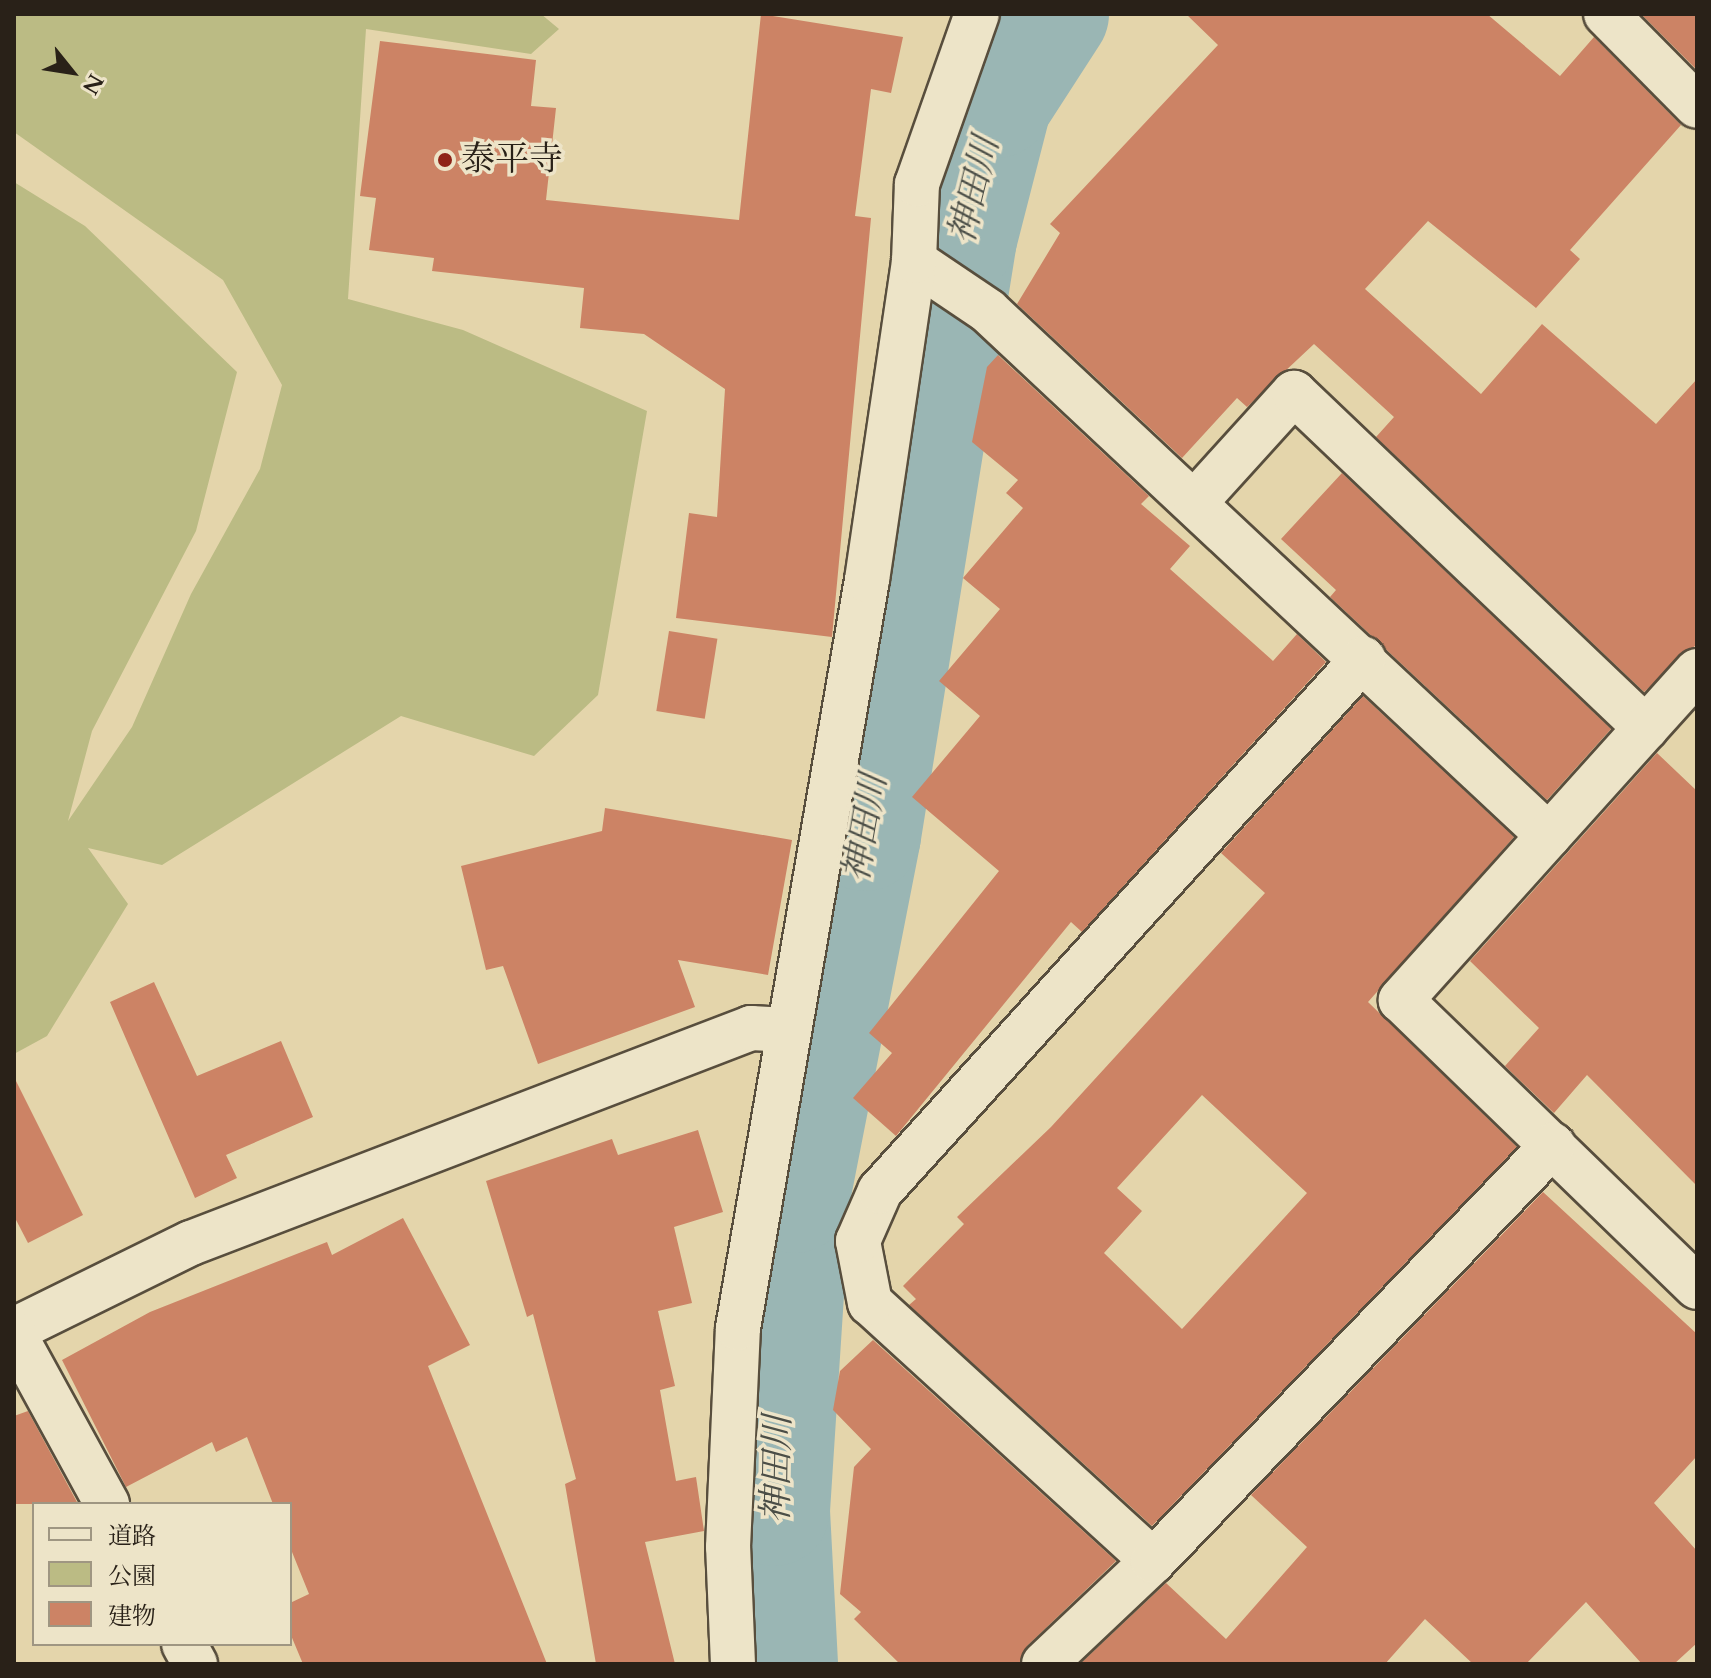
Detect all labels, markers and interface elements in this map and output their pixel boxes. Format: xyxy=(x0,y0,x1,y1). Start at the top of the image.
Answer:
north arrow xyxy=(32,32,112,112)
text: N xyxy=(75,68,111,100)
water label: 神田川 xyxy=(940,132,1008,248)
place label: 泰平寺 xyxy=(461,140,563,180)
marker: 泰平寺 xyxy=(436,151,454,169)
water label: 神田川 xyxy=(834,771,896,885)
water label: 神田川 xyxy=(754,1415,800,1523)
legend xyxy=(32,1502,292,1646)
text: 道路 xyxy=(108,1520,156,1553)
text: 公園 xyxy=(108,1560,156,1593)
text: 建物 xyxy=(108,1600,156,1633)

